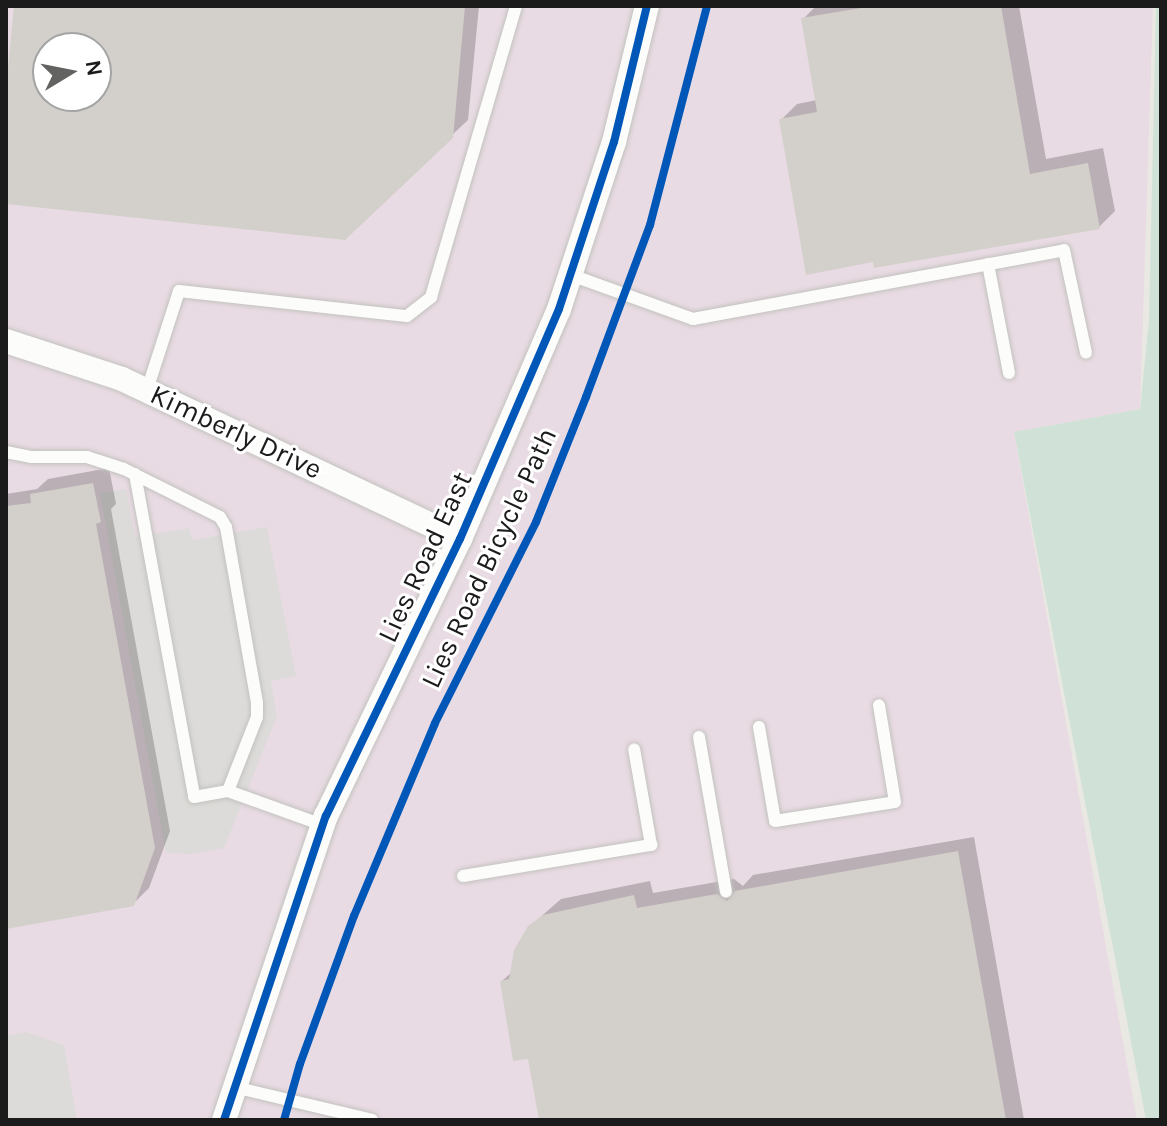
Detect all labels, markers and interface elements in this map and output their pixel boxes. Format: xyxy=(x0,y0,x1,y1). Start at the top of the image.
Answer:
north arrow xyxy=(32,32,112,112)
text: N xyxy=(79,58,108,78)
street label: Kimberly Drive xyxy=(145,378,327,486)
street label: Lies Road Bicycle Path xyxy=(414,423,564,693)
street label: Lies Road East xyxy=(371,466,479,648)

